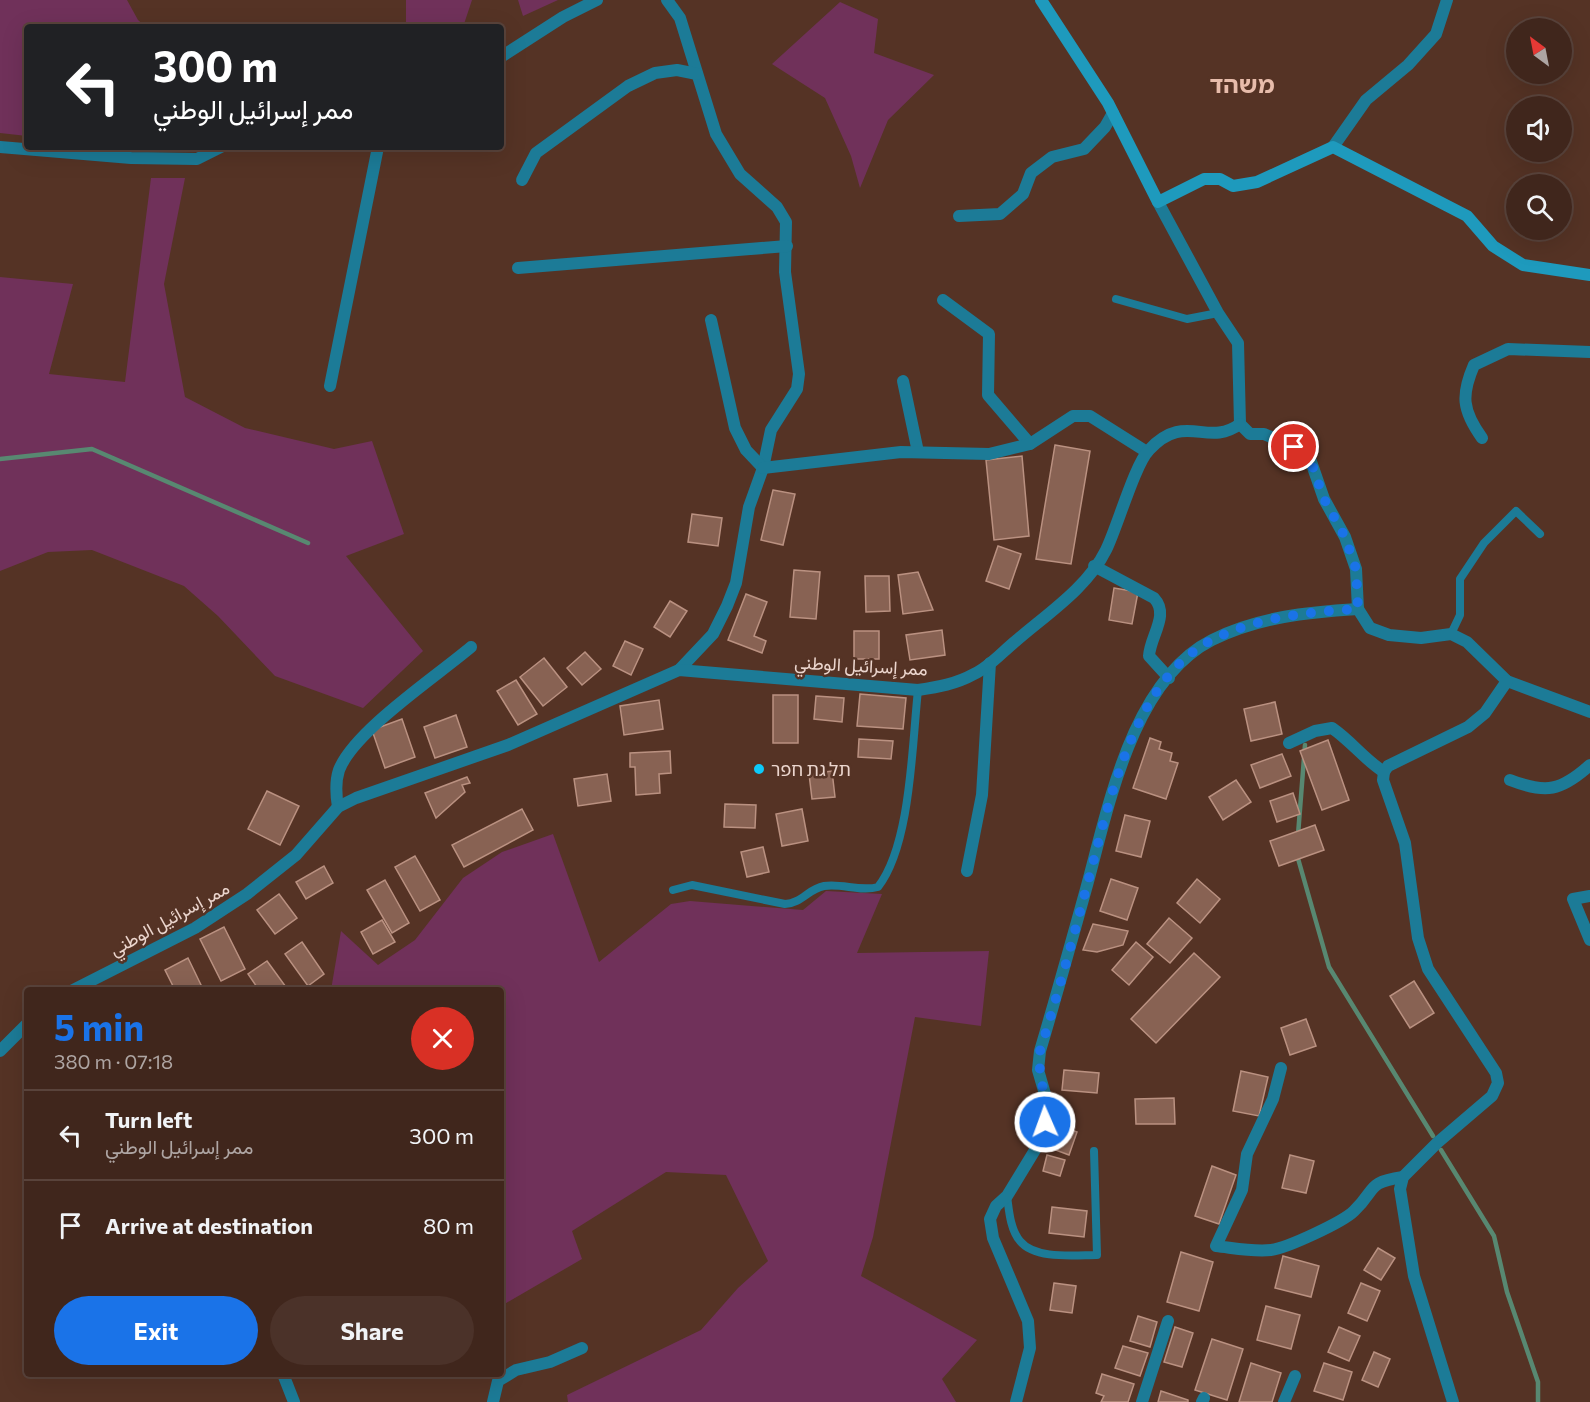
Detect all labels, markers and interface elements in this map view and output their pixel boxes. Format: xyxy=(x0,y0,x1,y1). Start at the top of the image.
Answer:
north arrow xyxy=(1506,18,1572,84)
map controls xyxy=(1506,18,1572,240)
text: 300 m xyxy=(153,39,278,91)
icon: left xyxy=(54,48,132,126)
district label: משהד xyxy=(1209,69,1275,98)
text: ممر إسرائيل الوطني xyxy=(153,92,353,125)
button: sound xyxy=(1506,96,1572,162)
button: search xyxy=(1506,174,1572,240)
pin xyxy=(1268,421,1319,472)
icon: arrive xyxy=(1277,430,1310,463)
street label: ممر إسرائيل الوطني xyxy=(793,651,928,684)
place label: תל גת חפר xyxy=(771,758,851,780)
marker: תל גת חפר xyxy=(752,762,766,776)
street label: ممر إسرائيل الوطني xyxy=(105,876,235,964)
text: 5 min xyxy=(54,1004,144,1048)
button: close xyxy=(411,1007,474,1070)
text: 380 m · 07:18 xyxy=(54,1049,173,1073)
position arrow xyxy=(1013,1090,1077,1154)
text: Turn left xyxy=(105,1106,192,1133)
icon: left xyxy=(54,1119,87,1152)
text: 300 m xyxy=(409,1122,474,1149)
text: ممر إسرائيل الوطني xyxy=(105,1134,253,1158)
icon: arrive xyxy=(54,1209,87,1242)
text: Arrive at destination xyxy=(105,1212,313,1239)
text: 80 m xyxy=(423,1212,474,1239)
button: Exit xyxy=(54,1296,258,1365)
button: Share xyxy=(270,1296,474,1365)

